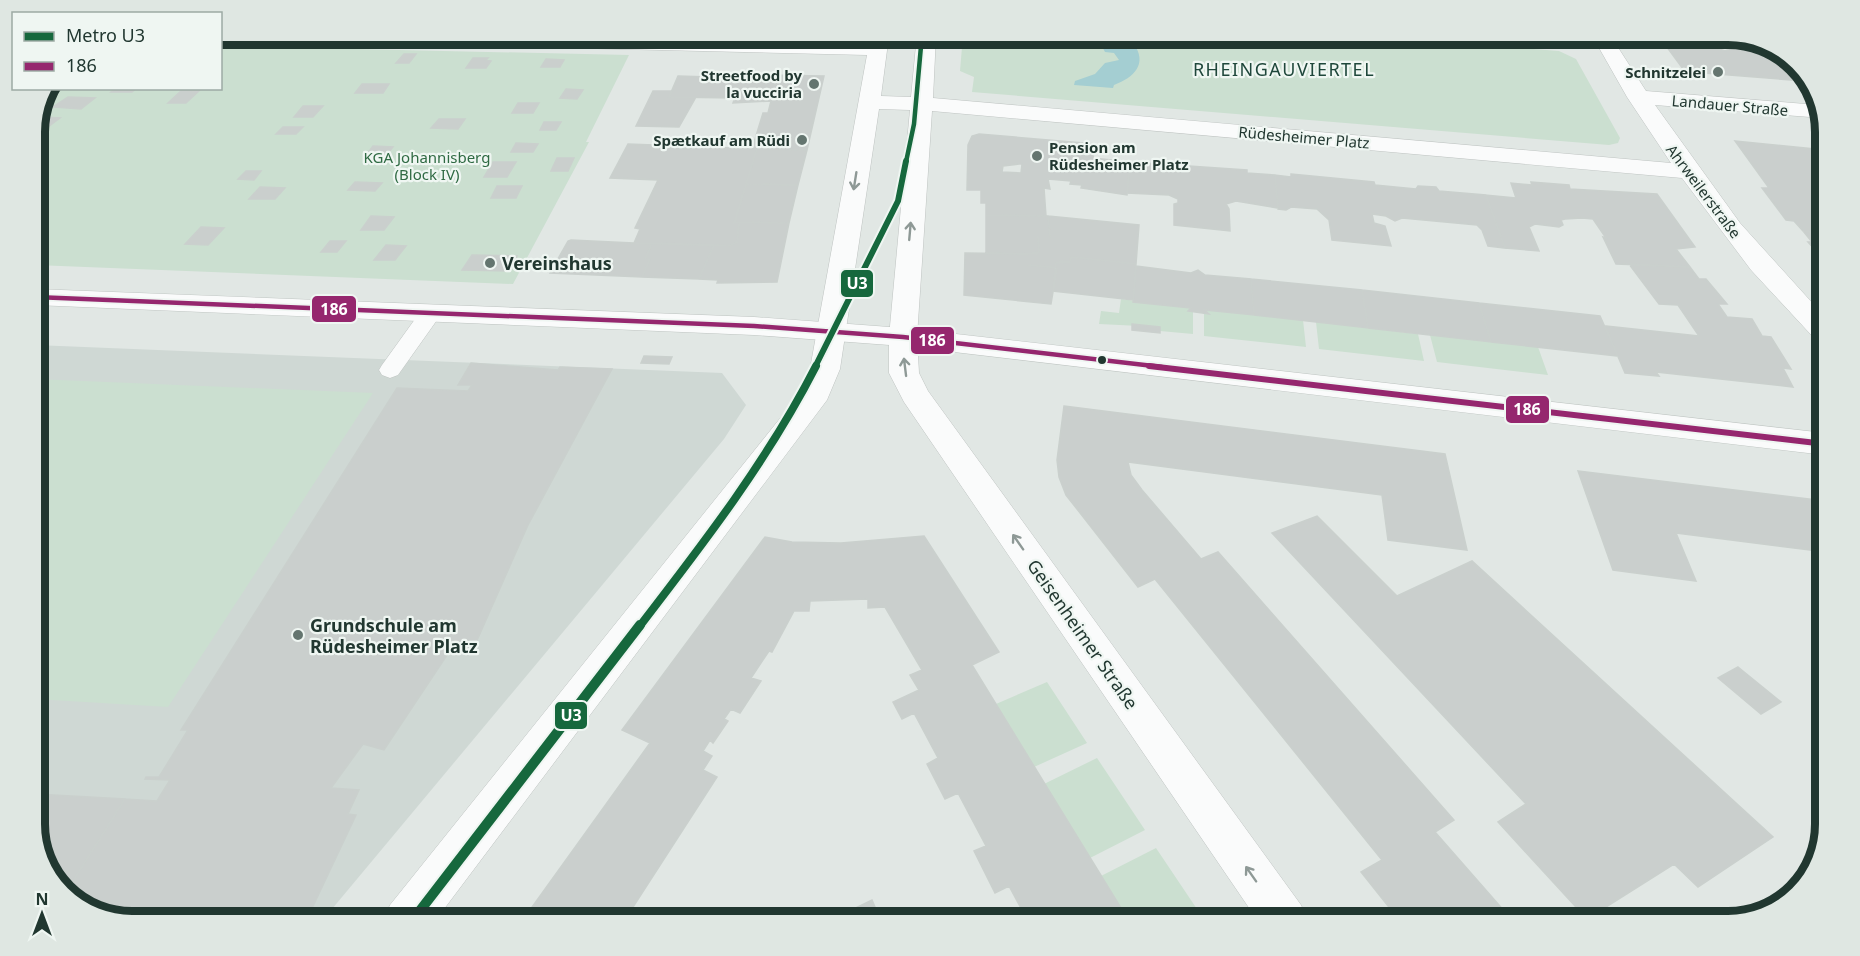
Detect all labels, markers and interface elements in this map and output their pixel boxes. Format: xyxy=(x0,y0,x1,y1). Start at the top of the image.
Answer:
legend xyxy=(12,12,222,90)
text: Metro U3 xyxy=(66,23,145,47)
text: 186 xyxy=(66,53,97,77)
district label: RHEINGAUVIERTEL xyxy=(1193,57,1375,81)
place label: Schnitzelei xyxy=(1625,62,1706,82)
place label: Streetfood by la vucciria xyxy=(701,65,802,102)
marker: Schnitzelei xyxy=(1711,65,1725,79)
marker: Streetfood by la vucciria xyxy=(807,77,821,91)
street label: Landauer Straße xyxy=(1671,90,1789,120)
street label: Rüdesheimer Platz xyxy=(1238,121,1370,153)
place label: Spætkauf am Rüdi xyxy=(653,130,790,150)
marker: Spætkauf am Rüdi xyxy=(795,133,809,147)
place label: Pension am Rüdesheimer Platz xyxy=(1049,137,1189,174)
street label: Ahrweilerstraße xyxy=(1662,140,1746,242)
park label: KGA Johannisberg (Block IV) xyxy=(364,147,490,184)
marker: Pension am Rüdesheimer Platz xyxy=(1030,149,1044,163)
one-way arrow xyxy=(850,170,861,190)
one-way arrow xyxy=(905,222,916,242)
place label: Vereinshaus xyxy=(502,251,612,275)
marker: Vereinshaus xyxy=(483,256,497,270)
line badge: U3 xyxy=(840,269,874,298)
text: U3 xyxy=(846,272,868,294)
line badge: 186 xyxy=(311,295,357,323)
text: 186 xyxy=(320,298,348,320)
line badge: 186 xyxy=(910,326,955,355)
text: 186 xyxy=(918,329,946,351)
unlabelled marker xyxy=(1096,354,1108,366)
one-way arrow xyxy=(899,358,910,378)
line badge: 186 xyxy=(1505,395,1550,424)
text: 186 xyxy=(1513,398,1541,420)
one-way arrow xyxy=(1012,535,1024,551)
street label: Geisenheimer Straße xyxy=(1022,554,1144,714)
place label: Grundschule am Rüdesheimer Platz xyxy=(310,613,478,658)
marker: Grundschule am Rüdesheimer Platz xyxy=(291,628,305,642)
line badge: U3 xyxy=(554,701,588,730)
text: U3 xyxy=(560,704,582,726)
one-way arrow xyxy=(1245,866,1257,882)
north arrow xyxy=(12,884,72,944)
text: N xyxy=(35,888,49,910)

